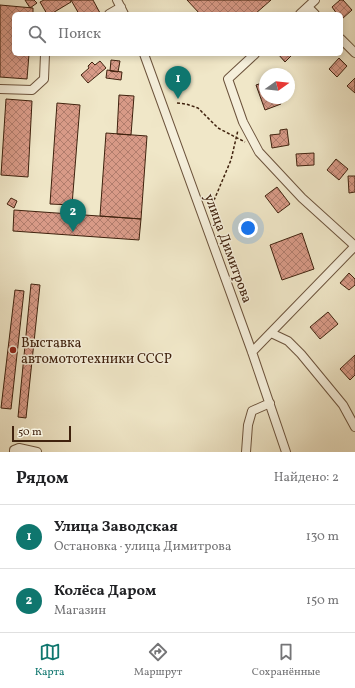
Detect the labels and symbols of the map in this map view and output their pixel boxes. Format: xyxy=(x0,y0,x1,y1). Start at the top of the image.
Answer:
pin: 1 xyxy=(165,66,191,99)
north arrow xyxy=(259,68,295,104)
street label: улица Димитрова xyxy=(199,191,256,306)
pin: 2 xyxy=(60,199,86,232)
your location xyxy=(238,218,258,238)
place label: Выставка автомототехники СССР xyxy=(21,334,172,369)
marker: Выставка автомототехники СССР xyxy=(8,345,18,355)
scale bar xyxy=(12,424,71,443)

